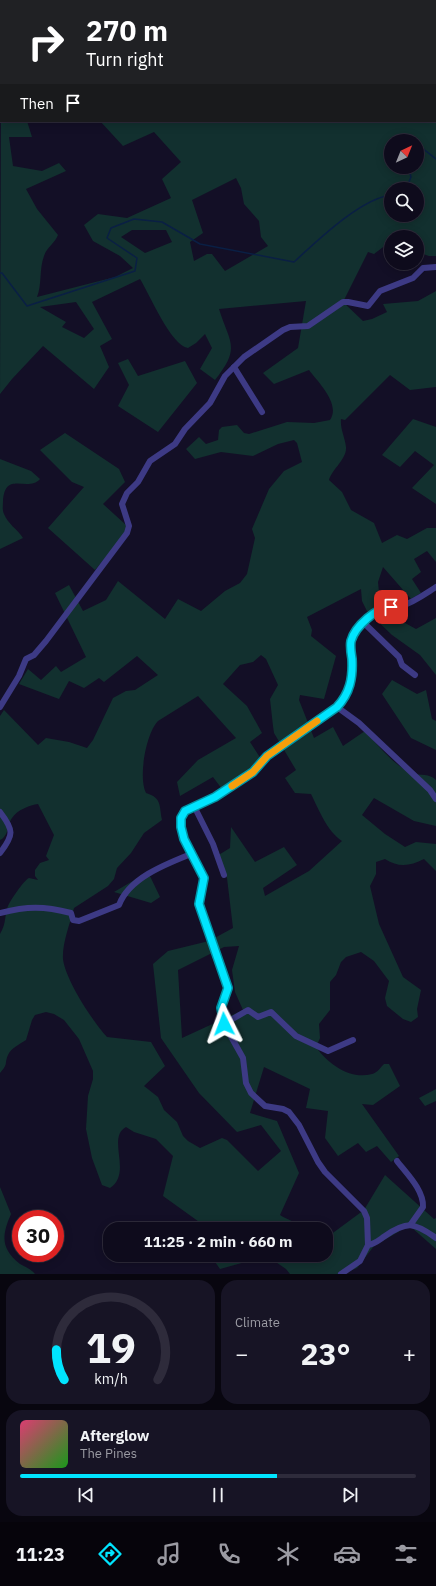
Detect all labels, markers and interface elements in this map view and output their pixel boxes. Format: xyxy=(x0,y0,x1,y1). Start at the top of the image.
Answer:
text: 270 m xyxy=(86,12,168,49)
icon: right xyxy=(20,16,72,68)
text: Turn right xyxy=(86,48,164,71)
icon: arrive xyxy=(62,92,84,114)
text: Then xyxy=(20,94,54,113)
north arrow xyxy=(384,134,424,174)
map controls xyxy=(384,134,424,270)
button: search xyxy=(384,182,424,222)
button: layers xyxy=(384,230,424,270)
pin xyxy=(374,590,408,624)
icon: arrive xyxy=(380,596,402,618)
position arrow xyxy=(203,1003,245,1045)
speed limit sign: 30 xyxy=(12,1210,64,1262)
text: 11:25 · 2 min · 660 m xyxy=(144,1232,292,1251)
text: Climate xyxy=(235,1314,280,1331)
text: 19 xyxy=(86,1320,135,1374)
text: 23° xyxy=(300,1334,351,1373)
text: − xyxy=(235,1339,248,1368)
text: + xyxy=(403,1339,416,1368)
text: km/h xyxy=(94,1369,127,1388)
text: Afterglow xyxy=(80,1426,149,1445)
text: The Pines xyxy=(80,1445,137,1462)
icon: previous xyxy=(75,1484,97,1506)
icon: pause xyxy=(207,1484,229,1506)
icon: next xyxy=(339,1484,361,1506)
icon: directions xyxy=(96,1540,124,1568)
icon: music xyxy=(155,1540,183,1568)
icon: phone xyxy=(215,1540,243,1568)
icon: climate xyxy=(274,1540,302,1568)
icon: car xyxy=(333,1540,361,1568)
icon: filters xyxy=(392,1540,420,1568)
text: 11:23 xyxy=(16,1543,65,1566)

